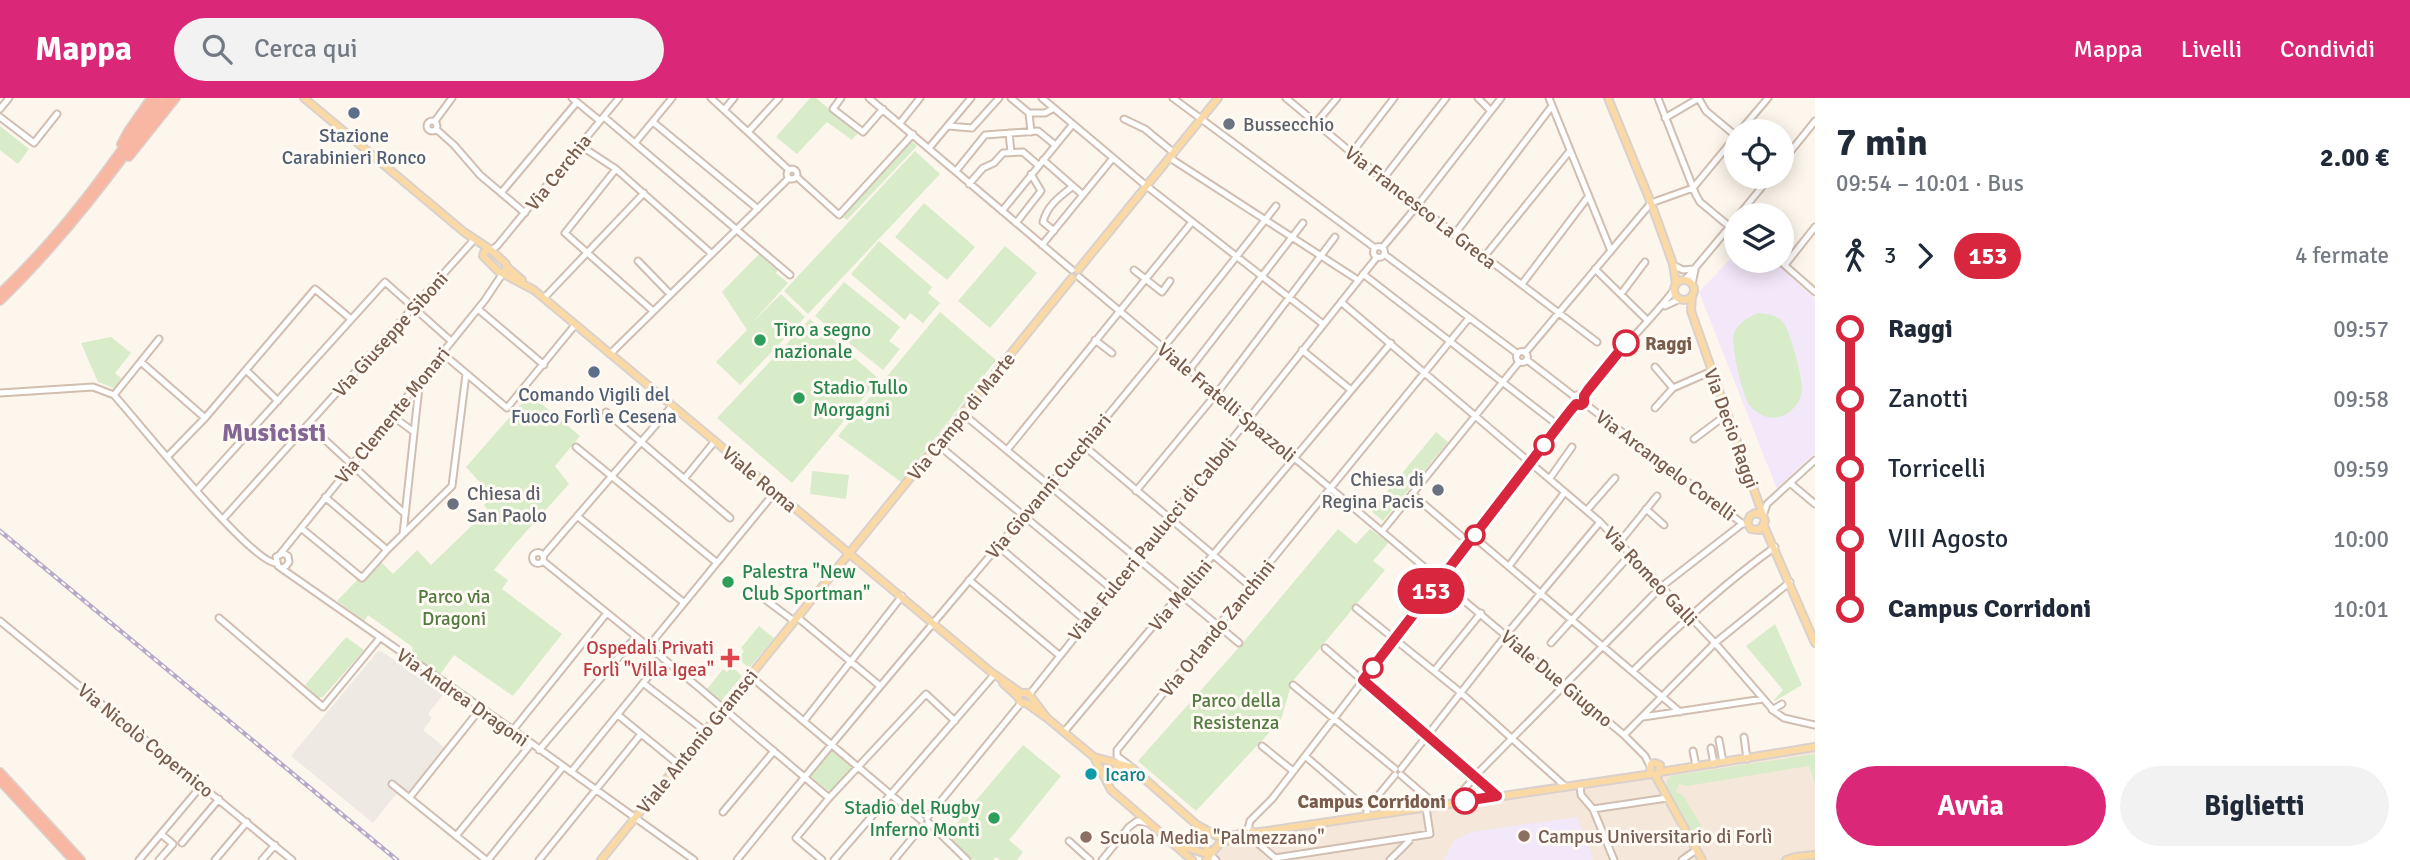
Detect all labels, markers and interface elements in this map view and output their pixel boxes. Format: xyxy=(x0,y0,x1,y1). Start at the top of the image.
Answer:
search box xyxy=(174,18,664,81)
text: Mappa xyxy=(35,29,132,70)
icon: search xyxy=(198,30,236,68)
text: Cerca qui xyxy=(254,33,358,65)
text: Mappa xyxy=(2074,34,2143,64)
text: Livelli xyxy=(2181,34,2242,64)
text: Condividi xyxy=(2280,34,2375,64)
marker: Stazione Carabinieri Ronco xyxy=(346,105,362,121)
place label: Bussecchio xyxy=(1243,113,1334,137)
marker: Bussecchio xyxy=(1221,116,1237,132)
map controls xyxy=(1724,119,1794,273)
button: locate xyxy=(1724,119,1794,189)
text: 7 min xyxy=(1836,119,1928,166)
place label: Stazione Carabinieri Ronco xyxy=(282,124,426,170)
street label: Via Cerchia xyxy=(521,130,597,216)
street label: Via Francesco La Greca xyxy=(1340,141,1501,275)
text: 2.00 € xyxy=(2320,142,2389,174)
text: 09:54 – 10:01 · Bus xyxy=(1836,169,2024,198)
button: layers xyxy=(1724,203,1794,273)
icon: walk xyxy=(1836,237,1874,275)
icon: forward xyxy=(1906,237,1944,275)
text: 3 xyxy=(1884,241,1896,270)
text: 153 xyxy=(1968,241,2007,271)
text: 4 fermate xyxy=(2295,241,2389,270)
street label: Via Giuseppe Siboni xyxy=(328,267,453,402)
text: Raggi xyxy=(1888,313,1953,345)
text: 09:57 xyxy=(2333,315,2389,344)
place label: Tiro a segno nazionale xyxy=(774,318,871,364)
marker: Raggi xyxy=(1613,330,1639,356)
marker: Tiro a segno nazionale xyxy=(752,332,768,348)
place label: Raggi xyxy=(1645,332,1692,356)
street label: Viale Fratelli Spazzoli xyxy=(1152,338,1301,468)
street label: Via Clemente Monari xyxy=(330,342,455,489)
street label: Via Campo di Marte xyxy=(903,348,1021,486)
marker: Comando Vigili del Fuoco Forlì e Cesena xyxy=(586,364,602,380)
street label: Via Decio Raggi xyxy=(1698,365,1764,492)
place label: Stadio Tullo Morgagni xyxy=(813,376,908,422)
place label: Comando Vigili del Fuoco Forlì e Cesena xyxy=(511,383,677,429)
text: Zanotti xyxy=(1888,383,1968,415)
text: 09:58 xyxy=(2333,385,2389,414)
marker: Stadio Tullo Morgagni xyxy=(791,390,807,406)
street label: Via Arcangelo Corelli xyxy=(1591,405,1740,526)
street label: Via Giovanni Cucchiari xyxy=(981,409,1117,564)
district label: Musicisti xyxy=(222,417,326,449)
street label: Viale Fulceri Paulucci di Calboli xyxy=(1063,433,1242,646)
unlabelled marker xyxy=(1534,435,1554,455)
street label: Viale Roma xyxy=(717,441,802,518)
text: Torricelli xyxy=(1888,453,1986,485)
text: 09:59 xyxy=(2333,455,2389,484)
place label: Chiesa di Regina Pacis xyxy=(1322,468,1424,514)
place label: Chiesa di San Paolo xyxy=(467,482,547,528)
marker: Chiesa di Regina Pacis xyxy=(1430,482,1446,498)
marker: Chiesa di San Paolo xyxy=(445,496,461,512)
street label: Via Romeo Galli xyxy=(1598,522,1703,631)
text: VIII Agosto xyxy=(1888,523,2008,555)
unlabelled marker xyxy=(1465,525,1485,545)
text: 10:00 xyxy=(2333,525,2389,554)
street label: Via Mellini xyxy=(1144,555,1218,636)
street label: Via Orlando Zanchini xyxy=(1155,555,1280,702)
place label: Palestra "New Club Sportman" xyxy=(742,560,870,606)
line badge: 153 xyxy=(1391,568,1471,614)
marker: Palestra "New Club Sportman" xyxy=(720,574,736,590)
text: 153 xyxy=(1412,576,1450,606)
park label: Parco via Dragoni xyxy=(418,585,490,631)
text: Campus Corridoni xyxy=(1888,593,2091,625)
text: 10:01 xyxy=(2333,595,2389,624)
street label: Viale Due Giugno xyxy=(1495,625,1617,733)
place label: Ospedali Privati Forlì "Villa Igea" xyxy=(583,636,714,682)
street label: Via Andrea Dragoni xyxy=(392,643,533,752)
marker: Ospedali Privati Forlì "Villa Igea" xyxy=(720,648,740,668)
unlabelled marker xyxy=(1363,658,1383,678)
street label: Viale Antonio Gramsci xyxy=(632,664,763,819)
street label: Via Nicolò Copernico xyxy=(72,679,218,803)
park label: Parco della Resistenza xyxy=(1191,689,1281,735)
place label: Icaro xyxy=(1105,763,1146,787)
marker: Icaro xyxy=(1083,766,1099,782)
button: Avvia xyxy=(1836,766,2106,846)
button: Biglietti xyxy=(2120,766,2389,846)
marker: Campus Corridoni xyxy=(1452,788,1478,814)
place label: Campus Corridoni xyxy=(1297,790,1446,814)
place label: Stadio del Rugby Inferno Monti xyxy=(844,796,980,842)
marker: Stadio del Rugby Inferno Monti xyxy=(986,810,1002,826)
place label: Campus Universitario di Forlì xyxy=(1538,825,1772,849)
place label: Scuola Media "Palmezzano" xyxy=(1100,826,1325,850)
marker: Campus Universitario di Forlì xyxy=(1516,828,1532,844)
marker: Scuola Media "Palmezzano" xyxy=(1078,829,1094,845)

